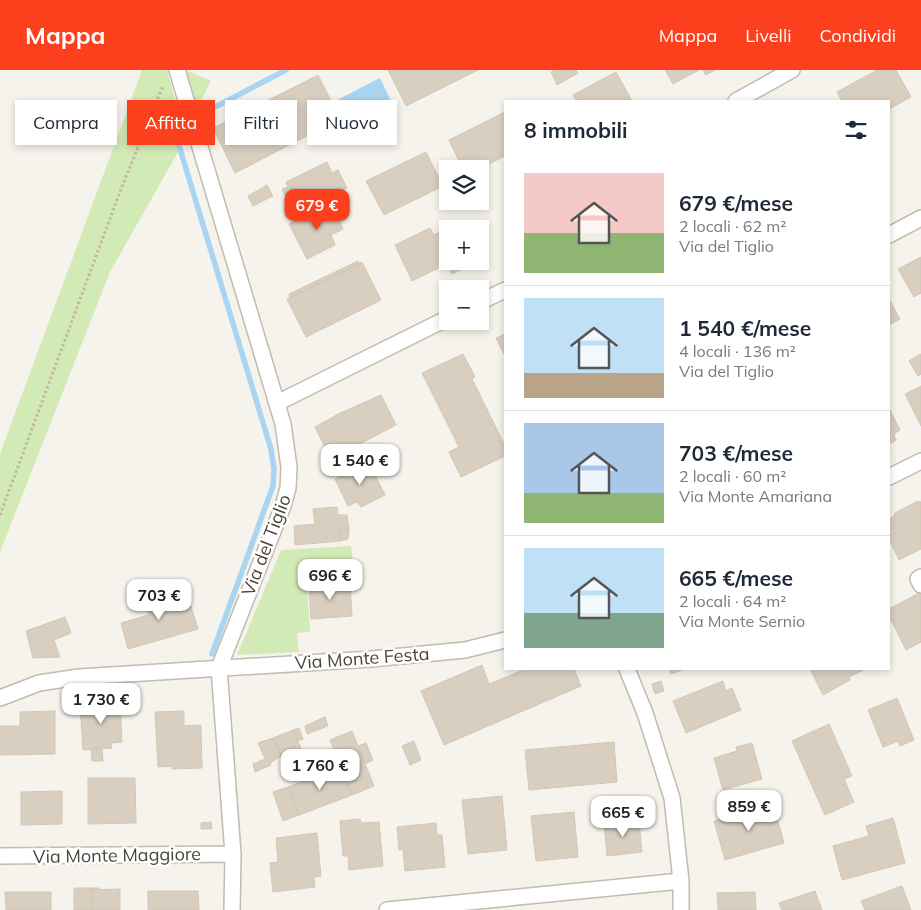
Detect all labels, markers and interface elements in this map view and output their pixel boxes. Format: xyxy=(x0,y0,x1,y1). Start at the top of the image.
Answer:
text: Mappa xyxy=(25,20,105,50)
text: Mappa xyxy=(659,24,717,47)
text: Livelli xyxy=(745,24,791,47)
text: Condividi xyxy=(819,24,896,47)
chip: Compra xyxy=(15,100,117,145)
chip: Affitta xyxy=(127,100,215,145)
chip: Filtri xyxy=(225,100,297,145)
chip: Nuovo xyxy=(307,100,397,145)
icon: filters xyxy=(842,116,870,144)
text: 8 immobili xyxy=(524,117,628,143)
map controls xyxy=(439,160,489,330)
button: layers xyxy=(439,160,489,210)
pin: 679 € xyxy=(282,189,352,231)
text: 679 €/mese xyxy=(679,190,793,216)
icon: home xyxy=(564,193,624,253)
text: 679 € xyxy=(296,195,338,215)
text: 2 locali · 62 m² xyxy=(679,216,786,236)
button: + xyxy=(439,220,489,270)
text: Via del Tiglio xyxy=(679,236,774,256)
button: − xyxy=(439,280,489,330)
text: 1 540 €/mese xyxy=(679,315,811,341)
icon: home xyxy=(564,318,624,378)
text: 4 locali · 136 m² xyxy=(679,341,796,361)
text: Via del Tiglio xyxy=(679,361,774,381)
text: 703 €/mese xyxy=(679,440,793,466)
icon: home xyxy=(564,443,624,503)
pin: 1 540 € xyxy=(314,444,406,486)
text: 1 540 € xyxy=(332,450,388,470)
text: 2 locali · 60 m² xyxy=(679,466,786,486)
text: Via Monte Amariana xyxy=(679,486,832,506)
street label: Via del Tiglio xyxy=(236,491,296,599)
pin: 696 € xyxy=(295,558,365,601)
text: 696 € xyxy=(309,565,351,585)
text: 665 €/mese xyxy=(679,565,793,591)
icon: home xyxy=(564,568,624,628)
pin: 703 € xyxy=(124,578,194,621)
text: 703 € xyxy=(138,585,180,605)
text: 2 locali · 64 m² xyxy=(679,591,786,611)
text: Via Monte Sernio xyxy=(679,611,805,631)
street label: Via Monte Festa xyxy=(294,642,430,674)
pin: 1 730 € xyxy=(55,682,147,725)
text: 1 730 € xyxy=(73,689,129,709)
pin: 1 760 € xyxy=(274,748,366,791)
text: 1 760 € xyxy=(292,755,348,775)
pin: 859 € xyxy=(714,790,784,832)
pin: 665 € xyxy=(588,796,658,838)
text: 859 € xyxy=(728,796,770,816)
text: 665 € xyxy=(602,802,644,822)
street label: Via Monte Maggiore xyxy=(33,842,201,868)

